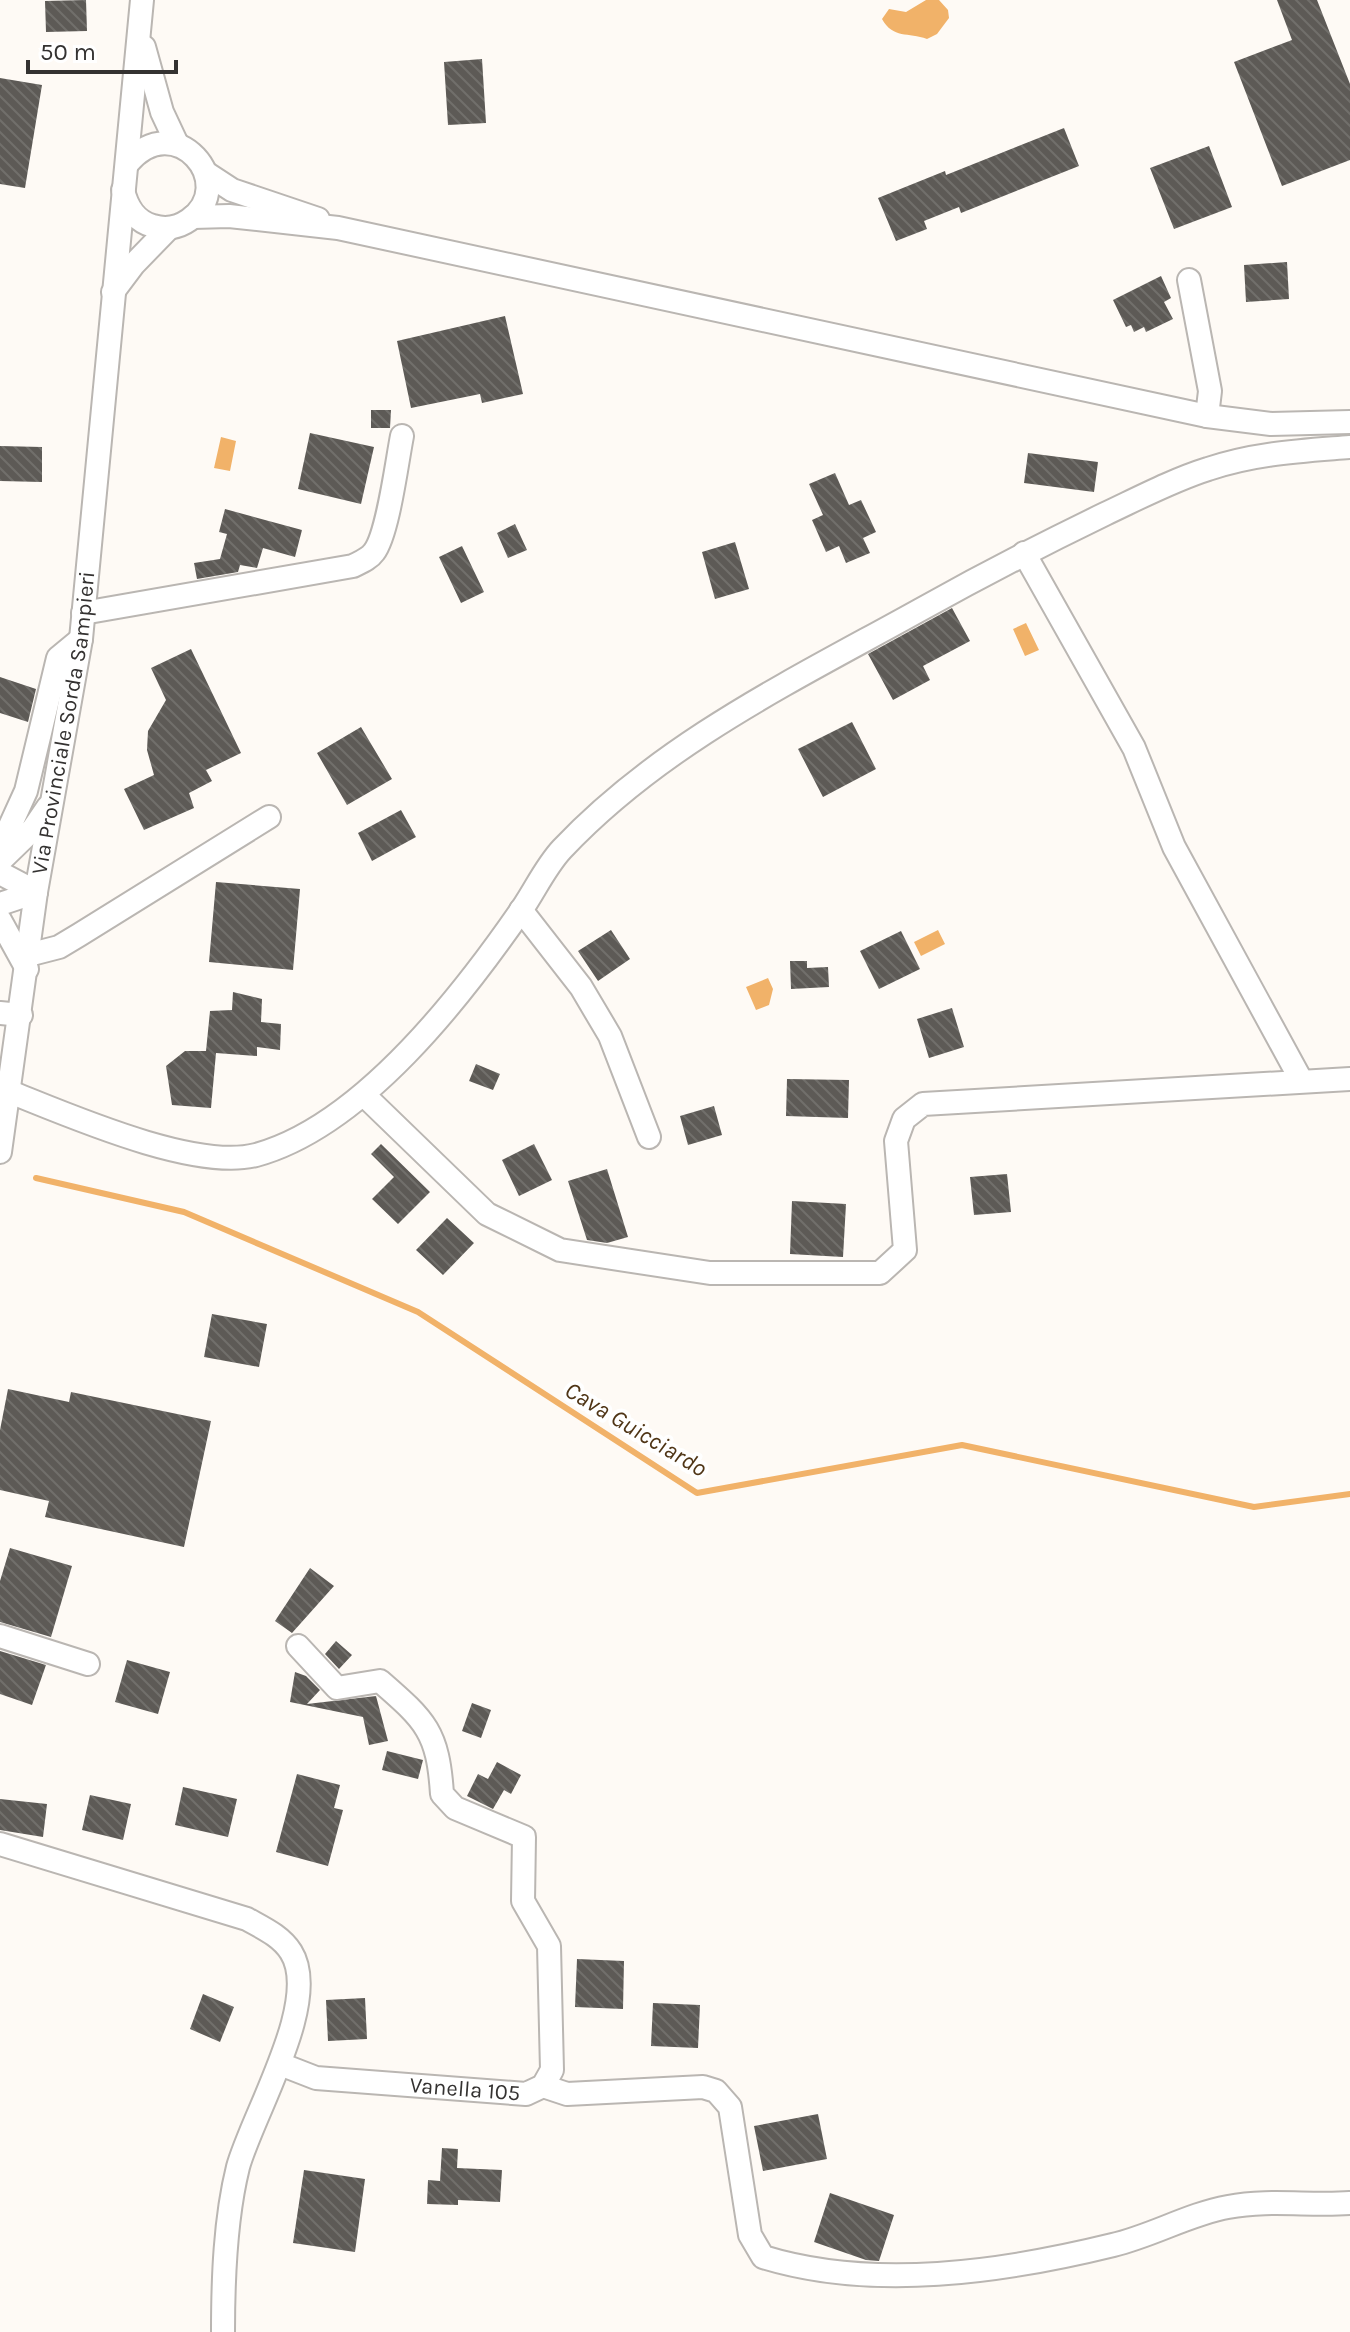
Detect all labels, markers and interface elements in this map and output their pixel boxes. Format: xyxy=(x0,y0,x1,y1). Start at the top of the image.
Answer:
scale bar xyxy=(28,24,176,74)
text: 50 m xyxy=(40,38,96,66)
street label: Via Provinciale Sorda Sampieri xyxy=(26,570,100,877)
water label: Cava Guicciardo xyxy=(560,1376,712,1482)
street label: Vanella 105 xyxy=(409,2072,521,2107)

